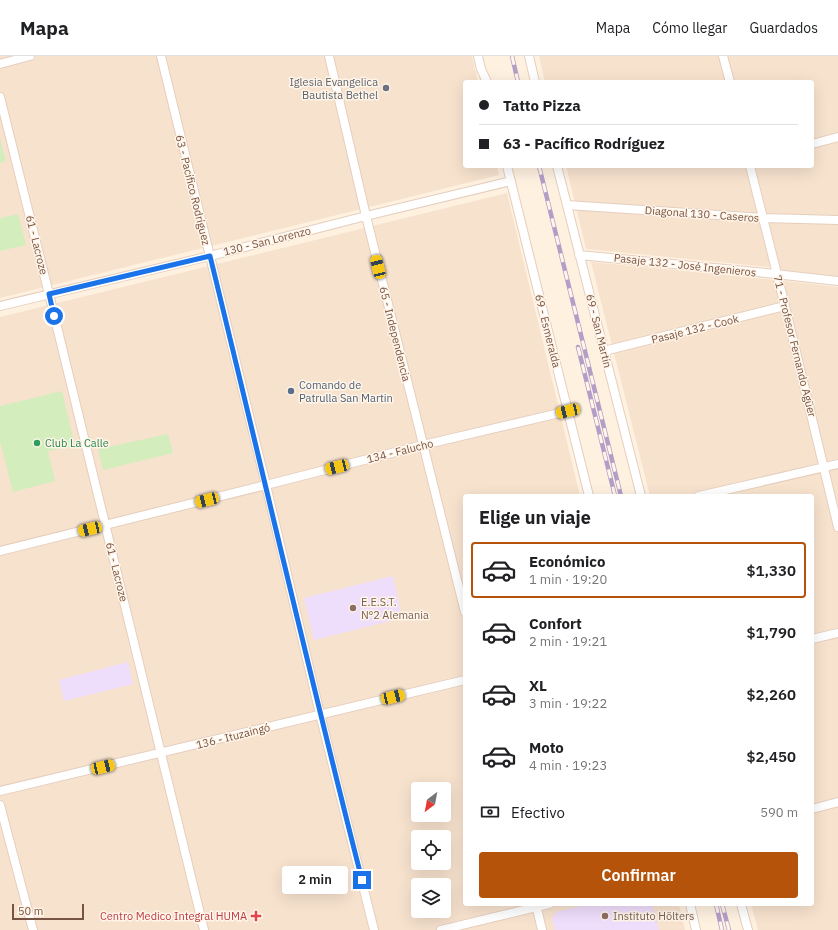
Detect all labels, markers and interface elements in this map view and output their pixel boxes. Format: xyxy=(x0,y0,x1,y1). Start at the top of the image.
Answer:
text: Mapa xyxy=(20,16,69,40)
text: Mapa xyxy=(596,19,630,37)
text: Cómo llegar xyxy=(652,19,727,37)
text: Guardados xyxy=(749,19,818,37)
place label: Iglesia Evangelica Bautista Bethel xyxy=(289,75,378,102)
marker: Iglesia Evangelica Bautista Bethel xyxy=(381,83,391,93)
text: Tatto Pizza xyxy=(503,96,581,115)
street label: 63 - Pacífico Rodríguez xyxy=(173,133,213,247)
text: 63 - Pacífico Rodríguez xyxy=(503,134,665,153)
street label: Diagonal 130 - Caseros xyxy=(644,203,760,225)
street label: 61 - Lacroze xyxy=(23,214,51,276)
street label: 130 - San Lorenzo xyxy=(222,223,312,259)
street label: Pasaje 132 - José Ingenieros xyxy=(613,251,757,279)
car xyxy=(369,254,387,280)
street label: 71 - Profesor Fernando Agüer xyxy=(771,274,819,418)
street label: 65 - Independencia xyxy=(376,285,414,383)
street label: 69 - Esmeralda xyxy=(532,293,564,369)
street label: 69 - San Martín xyxy=(583,293,615,369)
route start xyxy=(45,307,63,325)
street label: Pasaje 132 - Cook xyxy=(650,311,740,347)
place label: Comando de Patrulla San Martin xyxy=(299,378,393,405)
marker: Comando de Patrulla San Martin xyxy=(286,386,296,396)
car xyxy=(555,402,581,420)
place label: Club La Calle xyxy=(45,436,109,450)
street label: 134 - Falucho xyxy=(365,436,435,466)
marker: Club La Calle xyxy=(32,438,42,448)
car xyxy=(324,458,350,476)
car xyxy=(194,491,220,509)
text: Elige un viaje xyxy=(479,506,591,529)
car xyxy=(77,520,103,538)
street label: 61 - Lacroze xyxy=(103,541,131,603)
icon: car xyxy=(481,552,517,588)
text: Económico xyxy=(529,552,605,571)
text: $1,330 xyxy=(747,561,796,580)
text: 1 min · 19:20 xyxy=(529,571,607,588)
place label: E.E.S.T. Nº2 Alemania xyxy=(361,595,429,622)
marker: E.E.S.T. Nº2 Alemania xyxy=(348,603,358,613)
icon: car xyxy=(481,614,517,650)
text: Confort xyxy=(529,614,582,633)
text: $1,790 xyxy=(747,623,796,642)
text: 2 min · 19:21 xyxy=(529,633,607,650)
icon: car xyxy=(481,676,517,712)
text: XL xyxy=(529,676,547,695)
text: $2,260 xyxy=(747,685,796,704)
car xyxy=(380,688,406,706)
text: 3 min · 19:22 xyxy=(529,695,607,712)
street label: 136 - Ituzaingó xyxy=(195,720,271,752)
icon: car xyxy=(481,738,517,774)
text: Moto xyxy=(529,738,564,757)
text: $2,450 xyxy=(747,747,796,766)
text: 4 min · 19:23 xyxy=(529,757,607,774)
car xyxy=(90,758,116,776)
north arrow xyxy=(411,782,451,822)
map controls xyxy=(411,782,451,918)
icon: cash xyxy=(479,801,501,823)
text: Efectivo xyxy=(511,803,565,822)
text: 590 m xyxy=(760,804,798,821)
button: locate xyxy=(411,830,451,870)
button: Confirmar xyxy=(479,852,798,898)
callout: 2 min xyxy=(282,866,348,894)
text: 2 min xyxy=(298,871,332,888)
route end xyxy=(353,871,371,889)
button: layers xyxy=(411,878,451,918)
scale bar xyxy=(12,902,84,921)
text: 50 m xyxy=(18,904,43,918)
place label: Centro Medico Integral HUMA xyxy=(100,909,247,923)
place label: Instituto Hölters xyxy=(613,909,694,923)
marker: Centro Medico Integral HUMA xyxy=(250,910,262,922)
marker: Instituto Hölters xyxy=(600,911,610,921)

